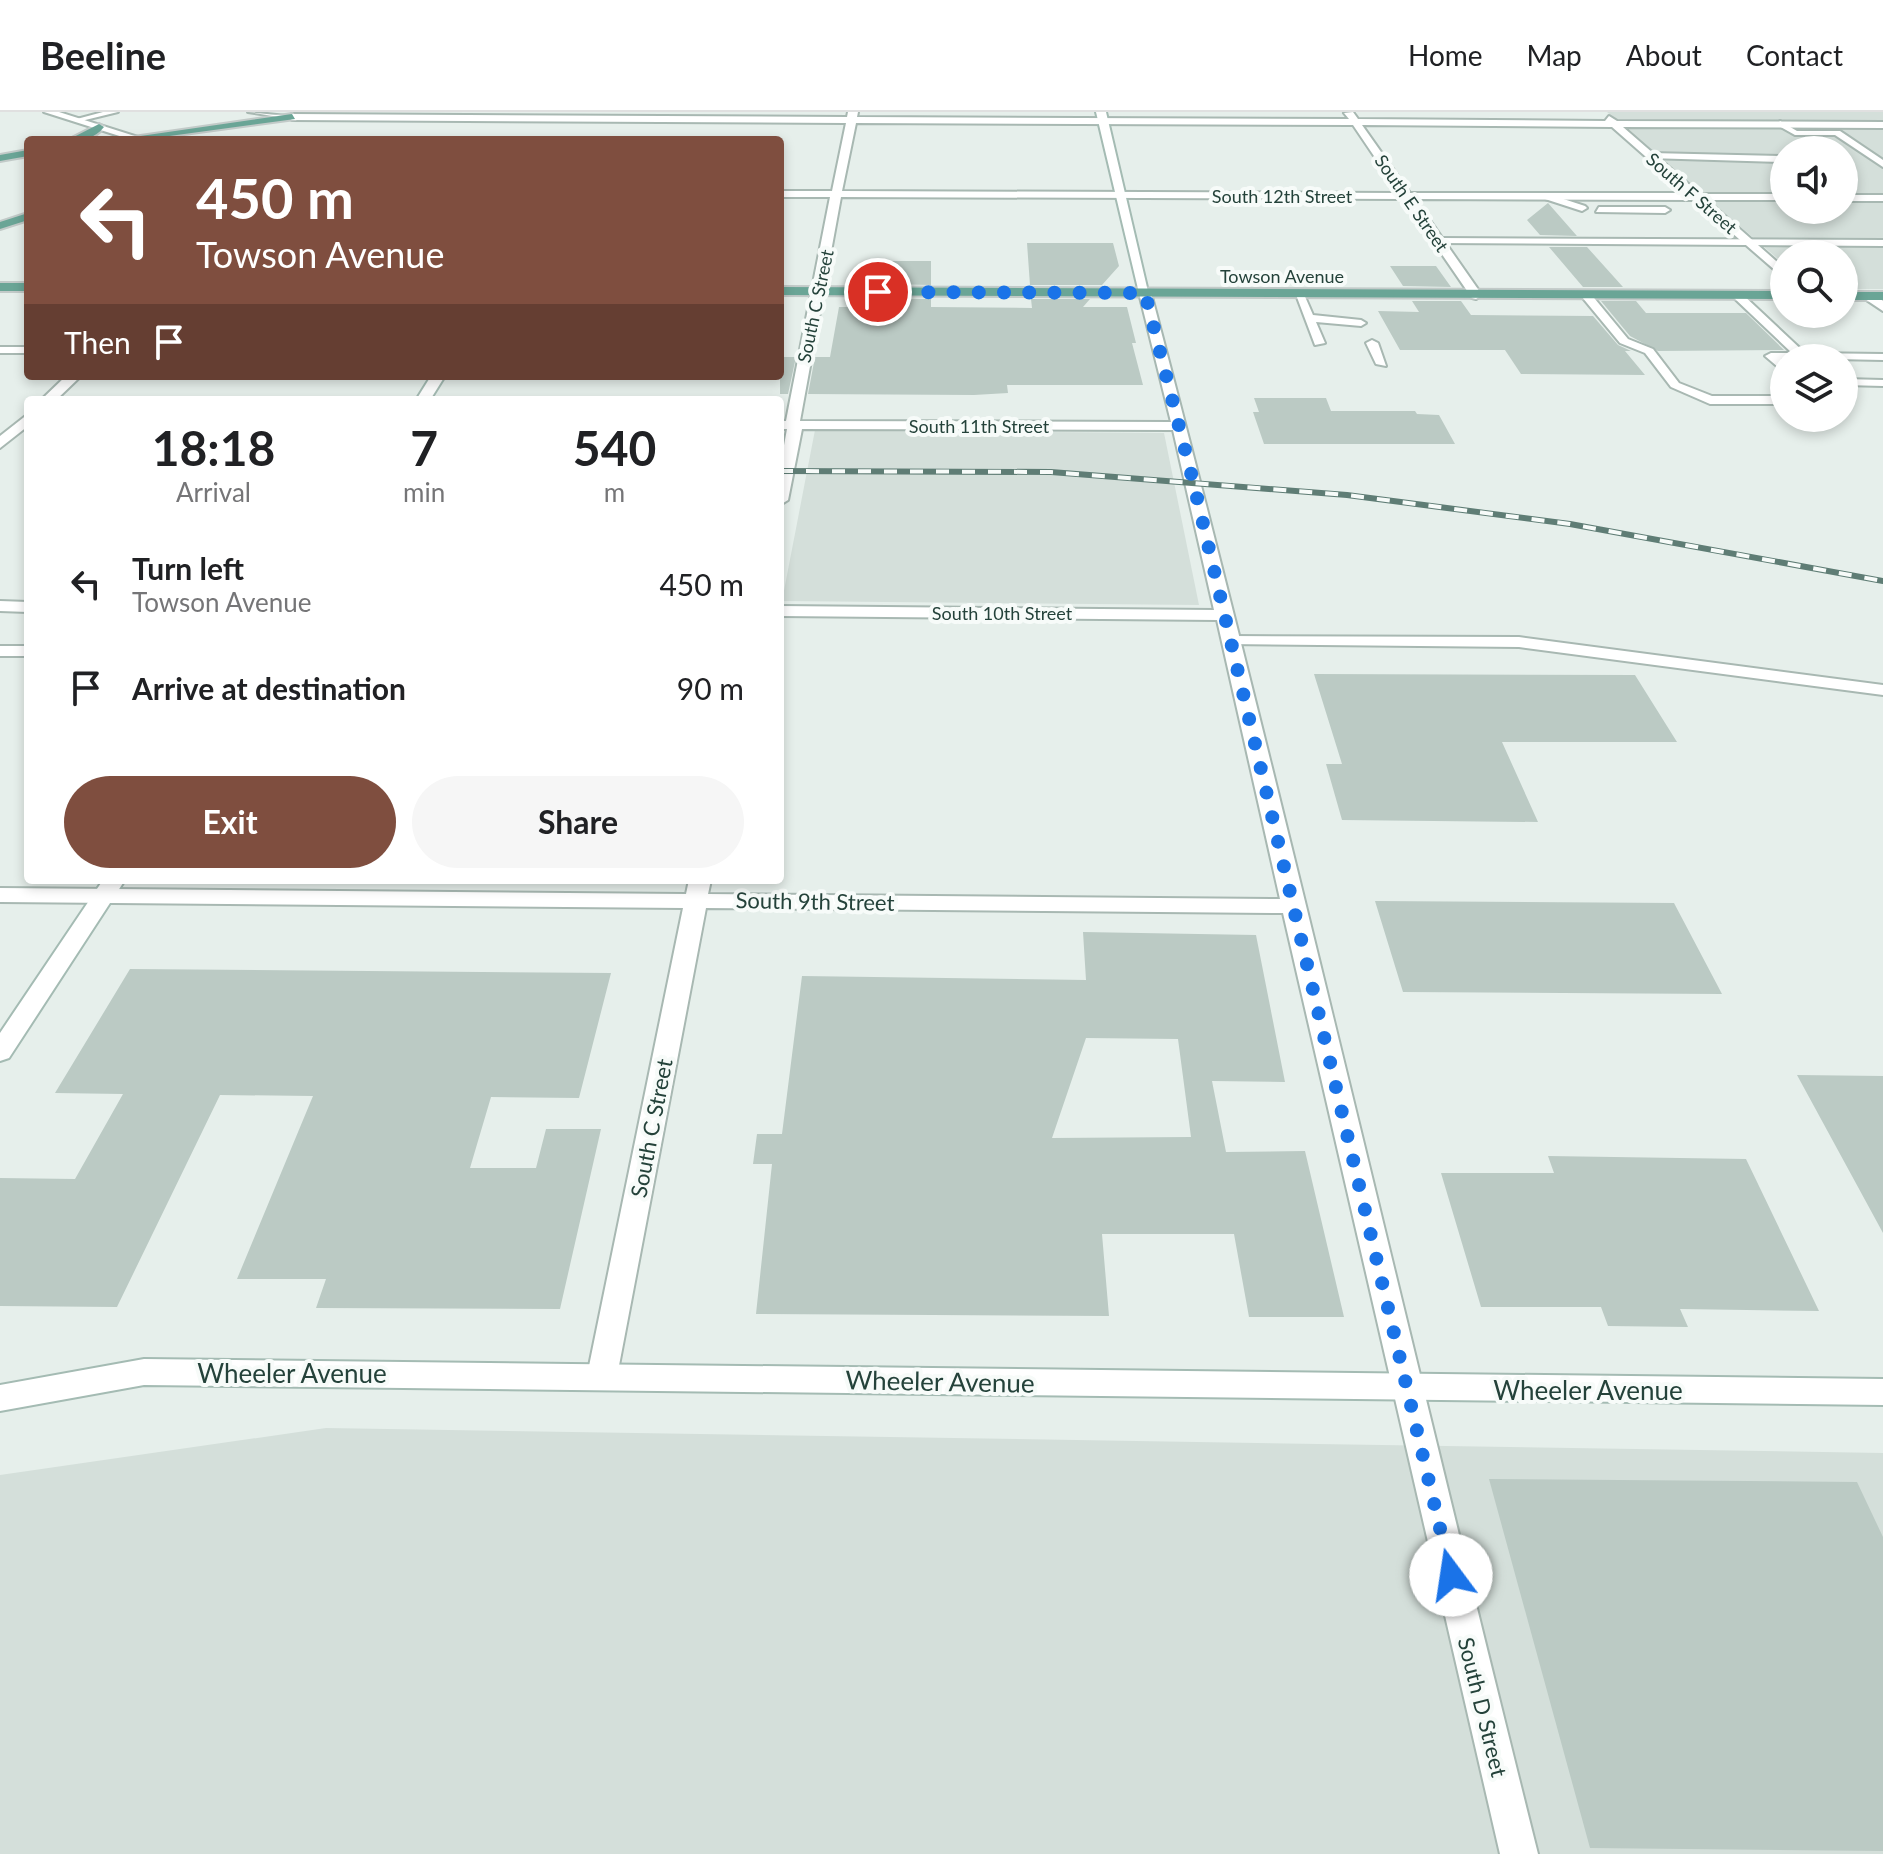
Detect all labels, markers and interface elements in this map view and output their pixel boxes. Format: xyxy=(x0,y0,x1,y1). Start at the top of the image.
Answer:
text: Beeline xyxy=(40,32,166,78)
text: Home xyxy=(1408,38,1483,72)
text: Map xyxy=(1527,38,1582,72)
text: About xyxy=(1626,38,1702,72)
text: Contact xyxy=(1746,38,1843,72)
map controls xyxy=(1770,136,1858,432)
button: sound xyxy=(1770,136,1858,224)
street label: South F Street xyxy=(1642,148,1742,239)
street label: South E Street xyxy=(1370,150,1454,256)
text: 450 m xyxy=(196,164,354,231)
icon: left xyxy=(64,168,168,272)
street label: South 12th Street xyxy=(1212,185,1353,207)
text: Towson Avenue xyxy=(196,232,444,276)
button: search xyxy=(1770,240,1858,328)
street label: South C Street xyxy=(792,247,838,365)
pin xyxy=(844,258,912,326)
street label: Towson Avenue xyxy=(1220,265,1344,287)
icon: arrive xyxy=(856,270,900,314)
icon: arrive xyxy=(147,320,191,364)
text: Then xyxy=(64,324,131,360)
button: layers xyxy=(1770,344,1858,432)
street label: South 11th Street xyxy=(909,415,1050,437)
text: 18:18 xyxy=(152,419,275,476)
text: 7 xyxy=(410,419,438,476)
text: 540 xyxy=(573,419,656,476)
text: Arrival xyxy=(176,476,251,508)
text: min xyxy=(403,476,445,508)
text: m xyxy=(604,476,625,508)
text: Turn left xyxy=(132,550,244,586)
icon: left xyxy=(64,562,108,606)
text: 450 m xyxy=(659,566,744,602)
text: Towson Avenue xyxy=(132,586,311,618)
street label: South 10th Street xyxy=(932,602,1073,624)
icon: arrive xyxy=(64,666,108,710)
text: Arrive at destination xyxy=(132,670,406,706)
text: 90 m xyxy=(677,670,744,706)
button: Exit xyxy=(64,776,396,868)
button: Share xyxy=(412,776,744,868)
street label: South 9th Street xyxy=(735,886,895,916)
street label: South C Street xyxy=(624,1056,678,1200)
street label: Wheeler Avenue xyxy=(197,1357,387,1389)
street label: Wheeler Avenue xyxy=(845,1363,1035,1399)
street label: Wheeler Avenue xyxy=(1493,1374,1683,1406)
position arrow xyxy=(1409,1533,1493,1617)
street label: South D Street xyxy=(1453,1635,1513,1780)

